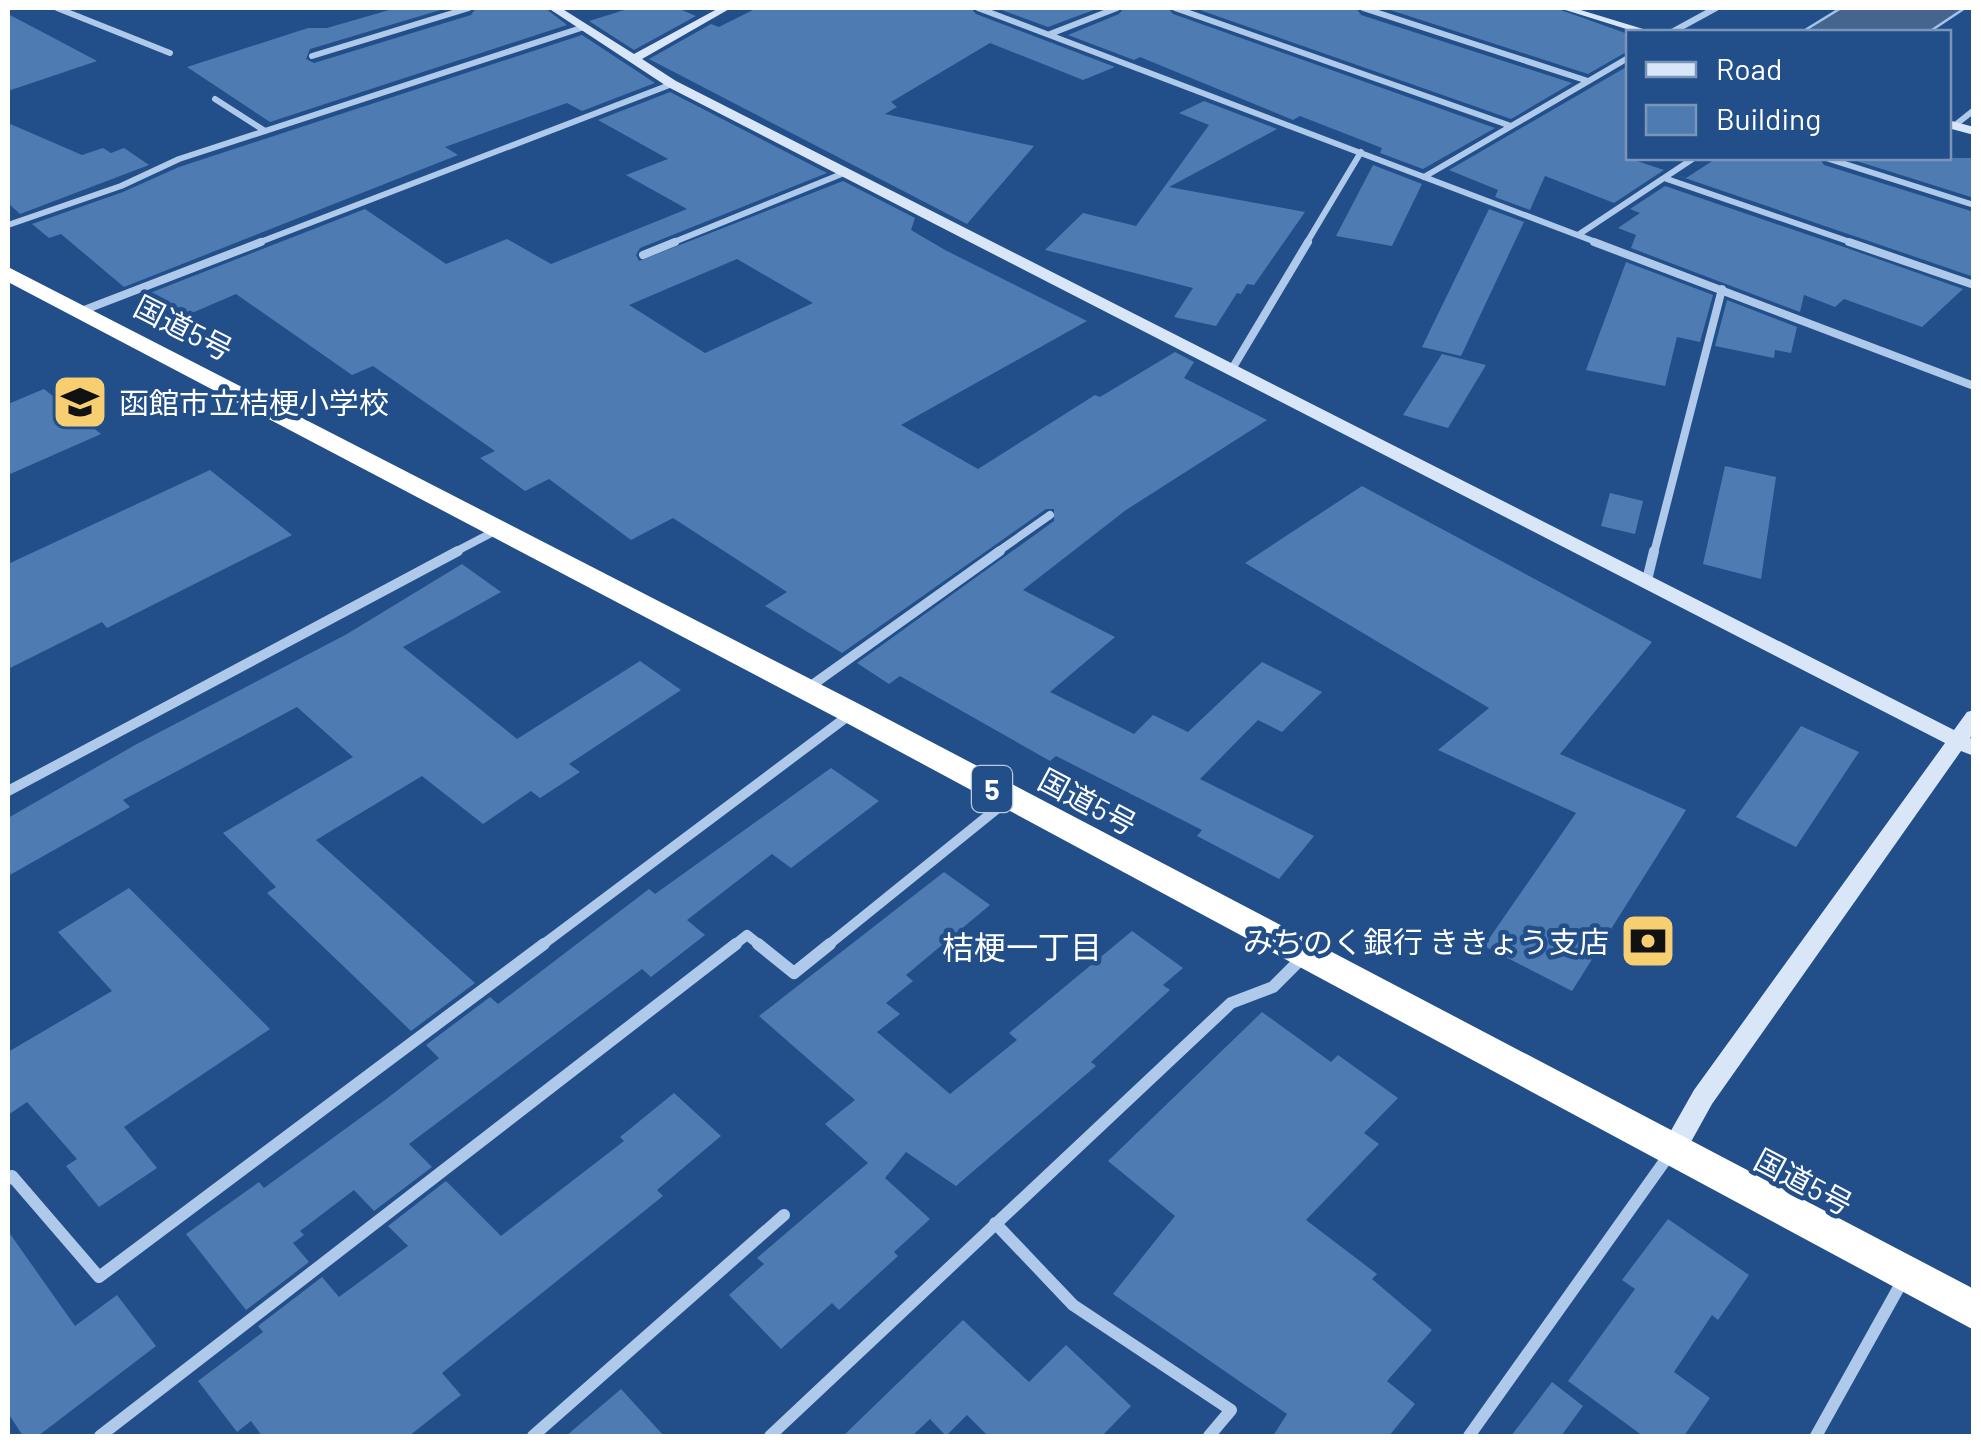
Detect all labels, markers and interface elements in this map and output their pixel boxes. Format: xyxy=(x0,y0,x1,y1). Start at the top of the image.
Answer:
legend xyxy=(1626,30,1951,160)
text: Road xyxy=(1716,50,1782,86)
text: Building xyxy=(1716,100,1821,136)
street label: 国道5号 xyxy=(129,287,239,367)
school or university icon: 函館市立桔梗小学校 xyxy=(50,372,110,432)
place label: 函館市立桔梗小学校 xyxy=(119,384,389,420)
street label: 国道5号 xyxy=(1033,760,1143,842)
road number: 5 xyxy=(972,766,1012,812)
bank icon: みちのく銀行 ききょう支店 xyxy=(1618,911,1678,971)
place label: みちのく銀行 ききょう支店 xyxy=(1243,923,1609,959)
district label: 桔梗一丁目 xyxy=(942,927,1102,965)
street label: 国道5号 xyxy=(1749,1140,1859,1222)

